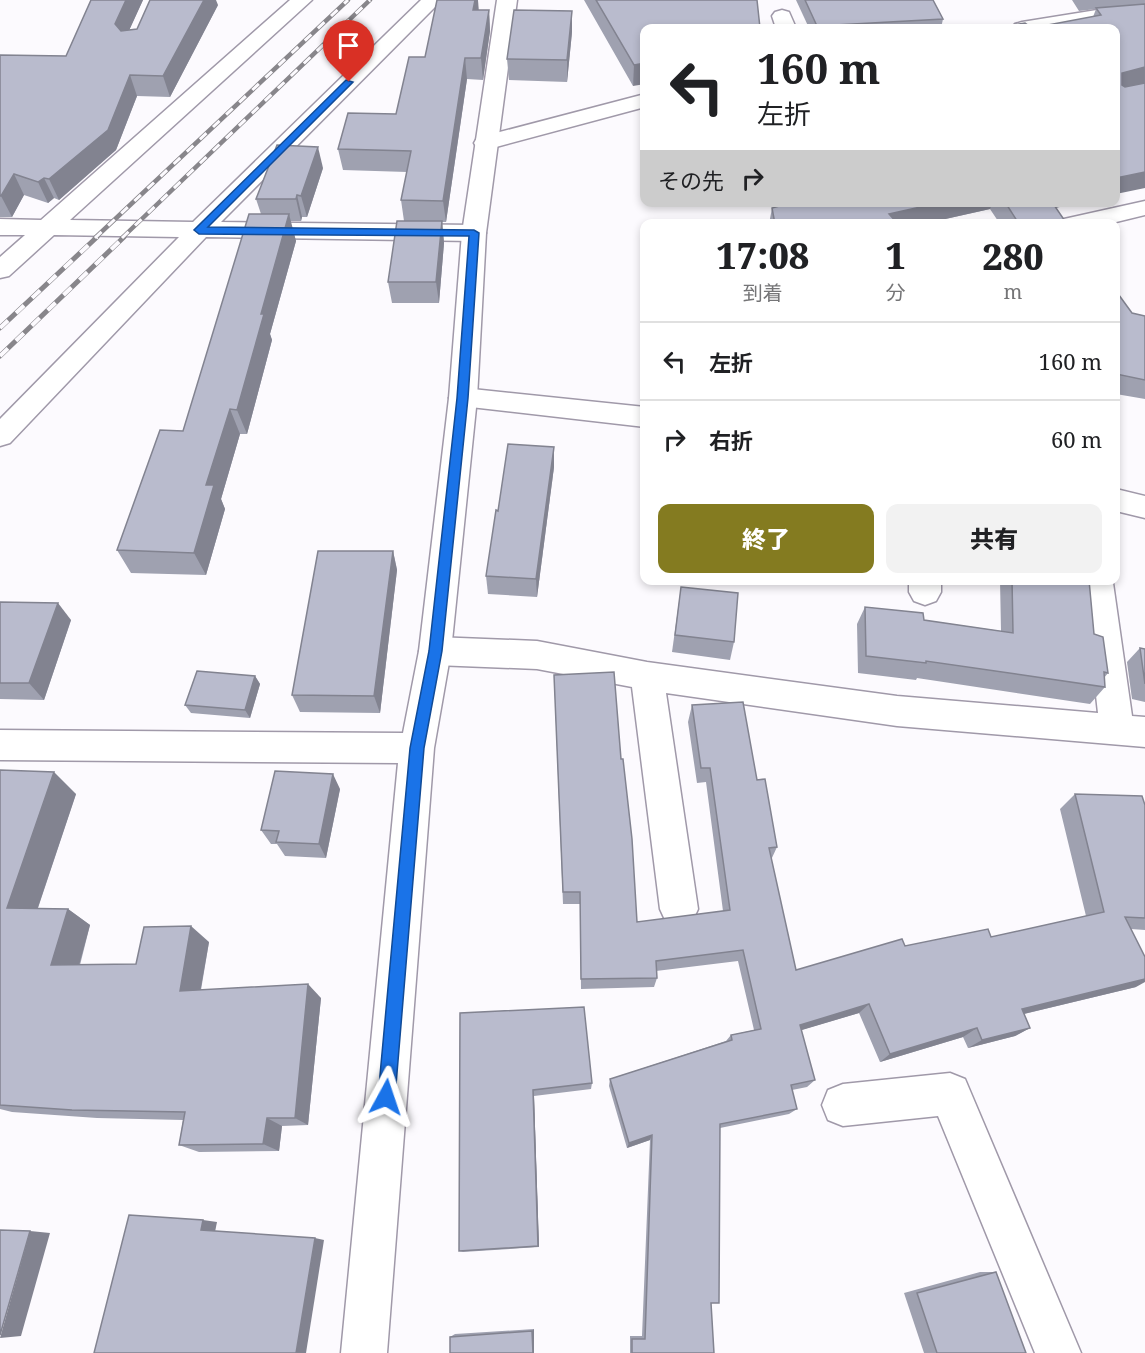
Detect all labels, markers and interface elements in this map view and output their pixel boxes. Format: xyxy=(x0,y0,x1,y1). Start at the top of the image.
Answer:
pin xyxy=(323,20,374,82)
icon: arrive xyxy=(332,29,365,62)
text: 160 m xyxy=(757,39,881,96)
icon: left xyxy=(658,48,736,126)
text: 左折 xyxy=(757,95,811,132)
icon: right xyxy=(736,162,769,195)
text: その先 xyxy=(658,165,724,195)
text: 17:08 xyxy=(716,231,809,280)
text: 1 xyxy=(886,231,906,280)
text: 280 xyxy=(982,232,1044,281)
text: m xyxy=(1004,278,1022,305)
text: 到着 xyxy=(743,279,783,306)
text: 分 xyxy=(886,279,906,306)
icon: left xyxy=(658,345,691,378)
text: 160 m xyxy=(1039,346,1102,376)
text: 左折 xyxy=(709,347,753,377)
icon: right xyxy=(658,423,691,456)
text: 60 m xyxy=(1051,424,1102,454)
text: 右折 xyxy=(709,425,753,455)
button: 終了 xyxy=(658,504,874,573)
button: 共有 xyxy=(886,504,1102,573)
position arrow xyxy=(354,1065,418,1129)

